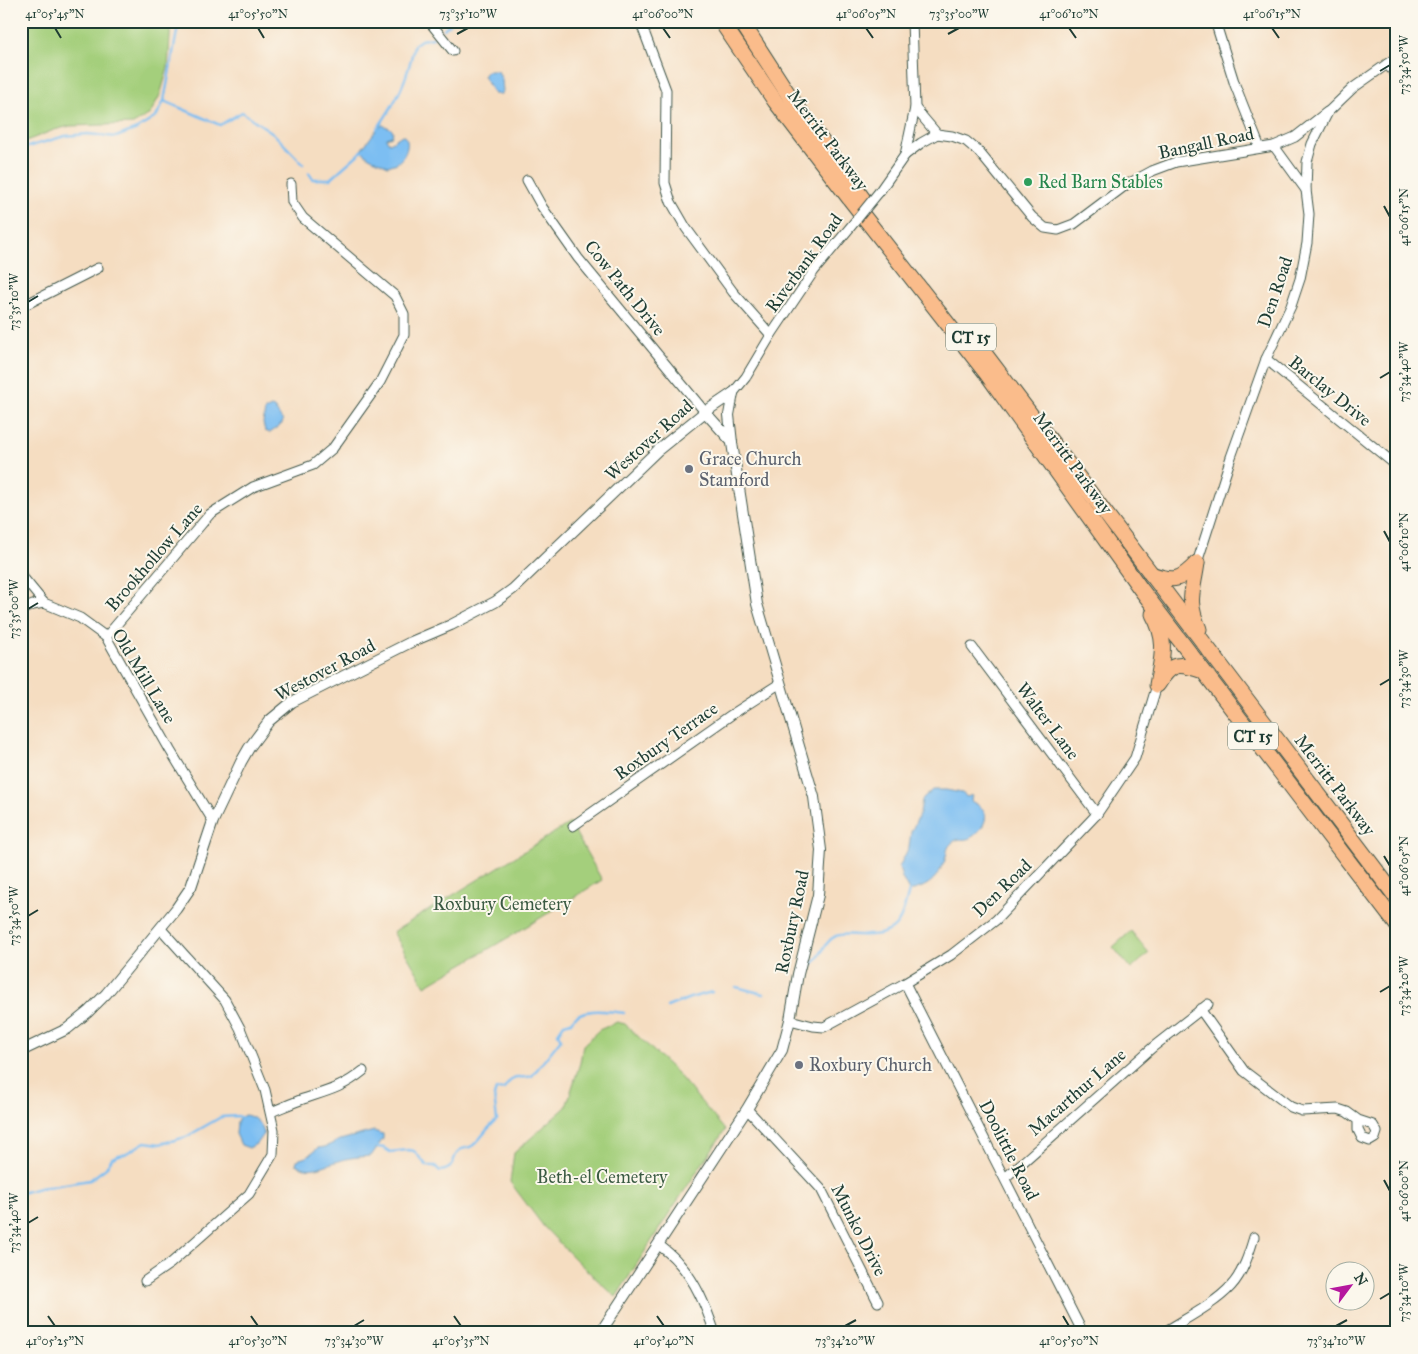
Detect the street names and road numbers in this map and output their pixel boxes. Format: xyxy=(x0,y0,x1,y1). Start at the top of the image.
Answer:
street label: Merritt Parkway xyxy=(783,85,874,195)
street label: Bangall Road xyxy=(1156,122,1256,165)
street label: Riverbank Road xyxy=(761,209,847,317)
street label: Cow Path Drive xyxy=(580,236,670,340)
street label: Den Road xyxy=(1253,254,1297,330)
road number: CT 15 xyxy=(946,324,996,351)
street label: Barclay Drive xyxy=(1284,351,1376,431)
street label: Westover Road xyxy=(600,395,698,485)
street label: Merritt Parkway xyxy=(1029,408,1118,519)
street label: Brookhollow Lane xyxy=(101,498,207,616)
street label: Old Mill Lane xyxy=(107,625,181,727)
street label: Westover Road xyxy=(271,634,379,706)
street label: Walter Lane xyxy=(1012,678,1084,764)
street label: Roxbury Terrace xyxy=(610,697,722,785)
road number: CT 15 xyxy=(1228,722,1278,749)
street label: Merritt Parkway xyxy=(1290,730,1381,840)
street label: Den Road xyxy=(968,854,1036,922)
street label: Roxbury Road xyxy=(770,868,814,976)
street label: Macarthur Lane xyxy=(1023,1043,1131,1141)
street label: Doolittle Road xyxy=(974,1096,1044,1204)
street label: Munko Drive xyxy=(826,1180,892,1280)

